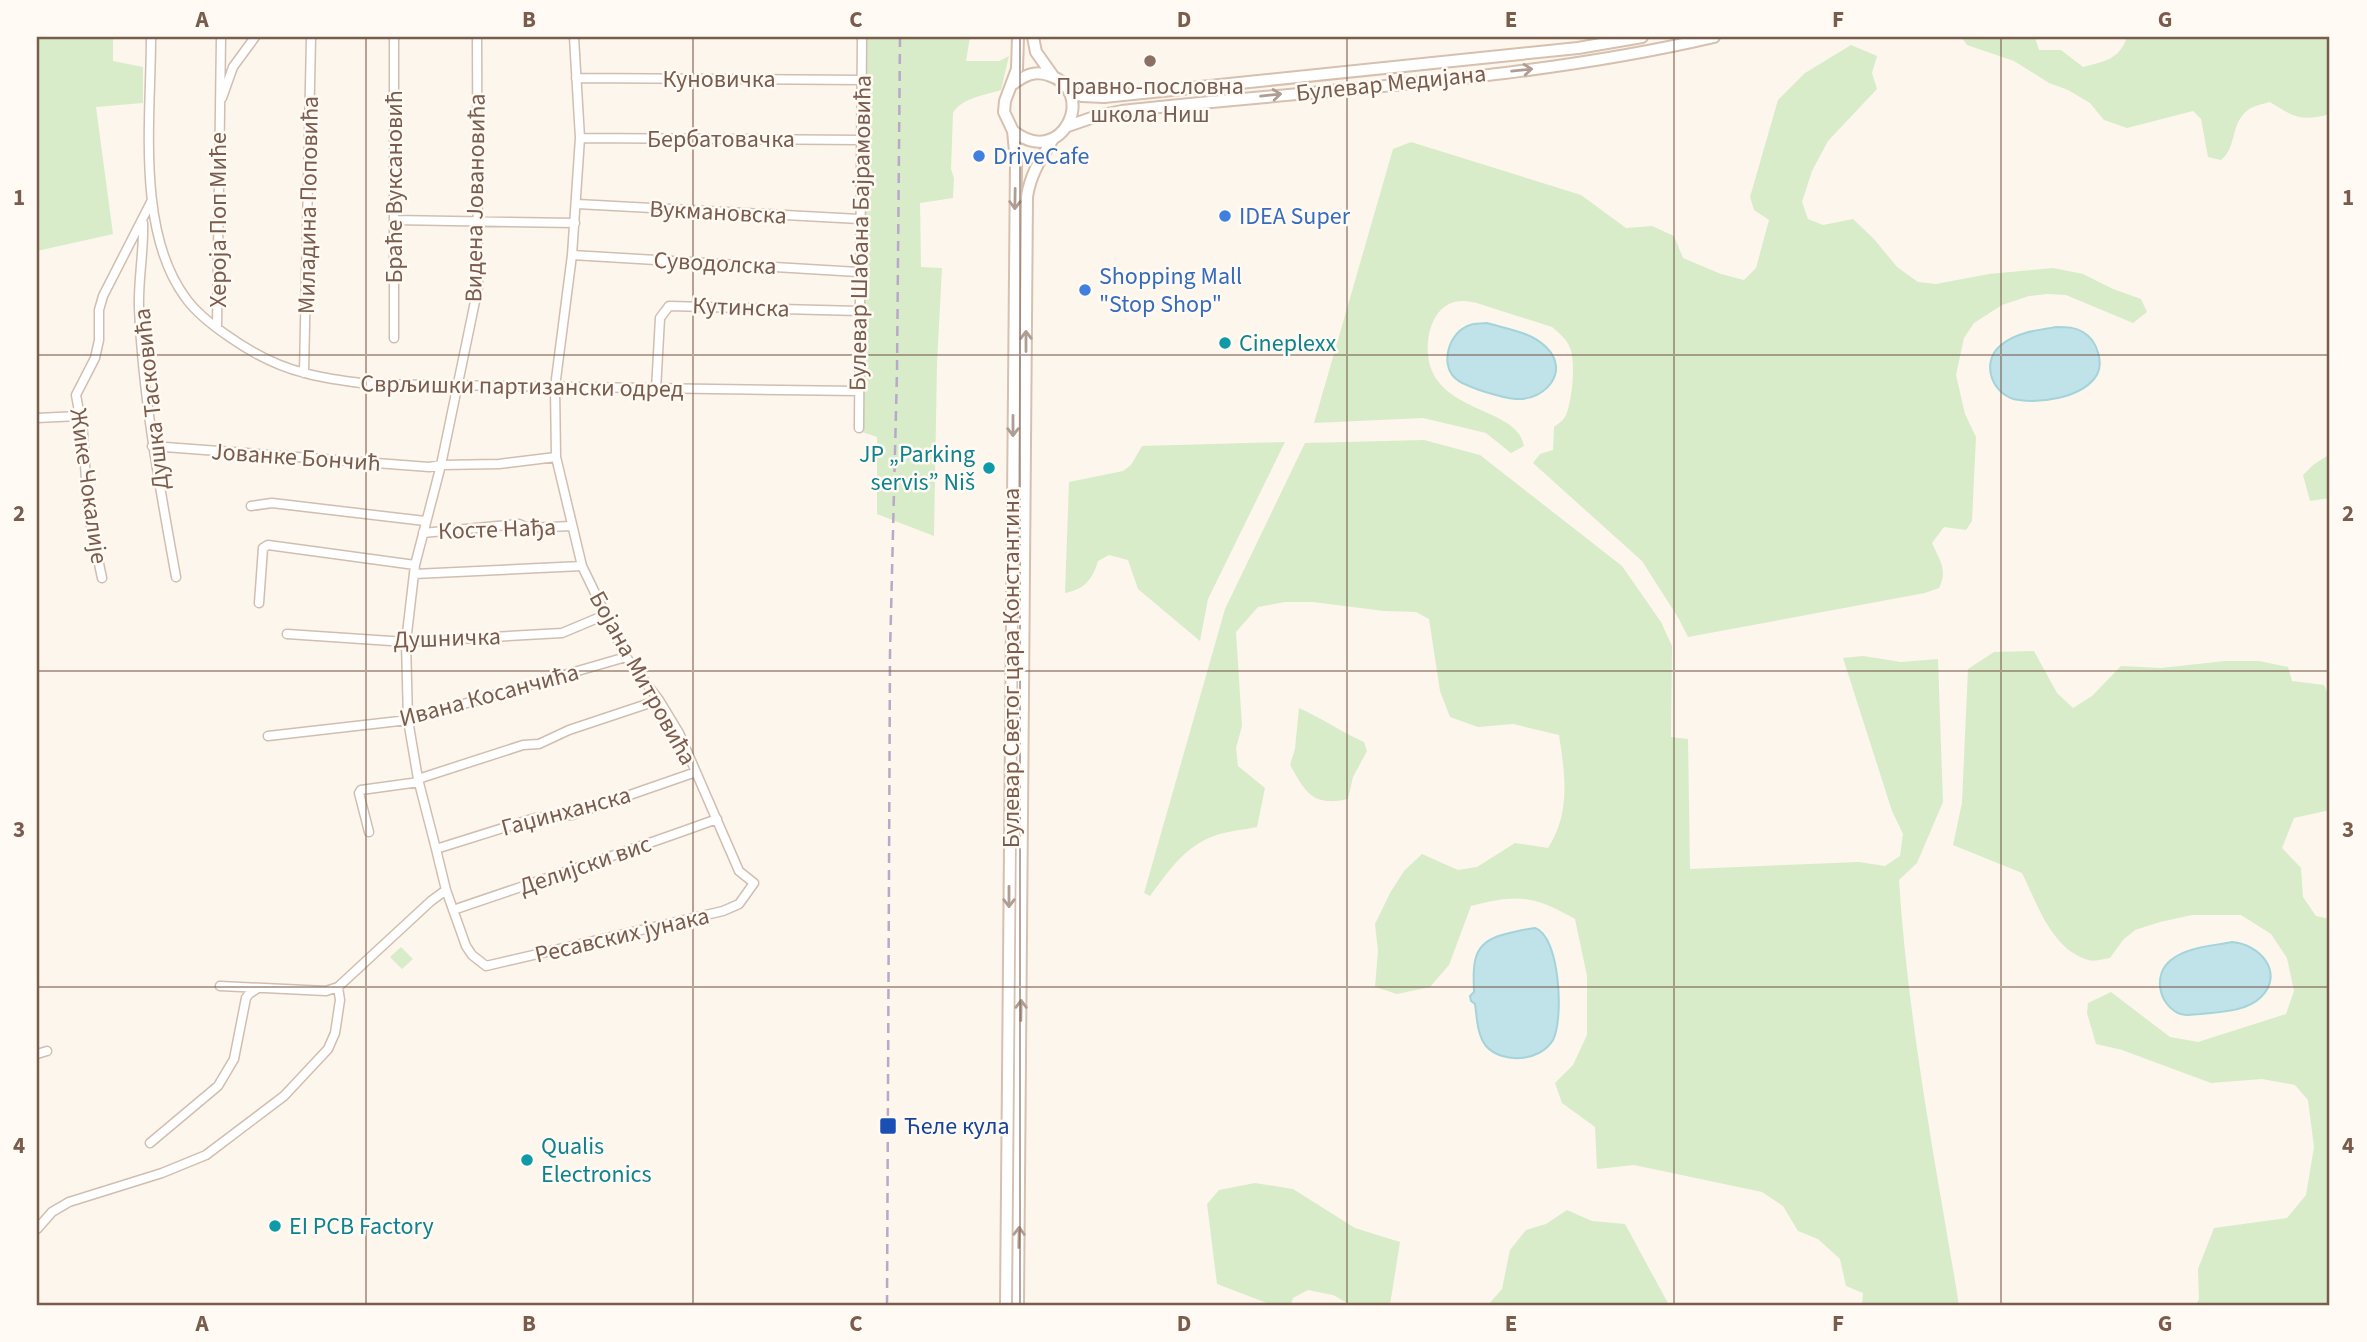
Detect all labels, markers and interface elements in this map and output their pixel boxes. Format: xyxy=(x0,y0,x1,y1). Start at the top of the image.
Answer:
text: A xyxy=(194,3,209,36)
text: B xyxy=(522,3,536,36)
text: C xyxy=(849,3,863,36)
text: D xyxy=(1177,3,1191,36)
text: E xyxy=(1505,3,1517,36)
text: F xyxy=(1832,3,1844,36)
text: G xyxy=(2158,3,2172,36)
marker: Правно-пословна школа Ниш xyxy=(1142,53,1158,69)
street label: Булевар Медијана xyxy=(1294,56,1488,111)
street label: Куновичка xyxy=(663,62,775,97)
one-way arrow xyxy=(1510,64,1533,77)
place label: Правно-пословна школа Ниш xyxy=(1056,69,1244,132)
street label: Булевар Шабана Бајрамовића xyxy=(840,75,881,391)
one-way arrow xyxy=(1259,88,1282,101)
street label: Браће Вуксановић xyxy=(377,90,412,284)
street label: Видена Јовановића xyxy=(456,93,495,303)
street label: Миладина Поповића xyxy=(289,96,328,314)
street label: Бербатовачка xyxy=(647,122,795,157)
street label: Хероја Поп Миће xyxy=(201,132,236,308)
place label: DriveCafe xyxy=(993,139,1090,174)
marker: DriveCafe xyxy=(971,148,987,164)
text: 1 xyxy=(13,181,25,214)
text: 1 xyxy=(2342,181,2354,214)
one-way arrow xyxy=(1008,187,1021,210)
street label: Вукмановска xyxy=(648,191,788,234)
place label: IDEA Super xyxy=(1239,199,1351,234)
marker: IDEA Super xyxy=(1217,208,1233,224)
street label: Суводолска xyxy=(653,243,777,284)
place label: Shopping Mall "Stop Shop" xyxy=(1099,259,1242,322)
marker: Shopping Mall "Stop Shop" xyxy=(1077,282,1093,298)
street label: Кутинска xyxy=(692,288,790,327)
street label: Душка Тасковића xyxy=(125,306,178,492)
place label: Cineplexx xyxy=(1239,326,1337,361)
one-way arrow xyxy=(1019,330,1033,353)
marker: Cineplexx xyxy=(1217,335,1233,351)
street label: Сврљишки партизански одред xyxy=(360,366,684,407)
street label: Жике Чокалије xyxy=(60,406,117,566)
one-way arrow xyxy=(1006,414,1020,437)
street label: Јованке Бончић xyxy=(210,434,382,481)
place label: JP „Parking servis” Niš xyxy=(859,437,975,500)
marker: JP „Parking servis” Niš xyxy=(981,460,997,476)
street label: Булевар Светог цара Константина xyxy=(994,488,1029,848)
text: 2 xyxy=(13,497,25,530)
text: 2 xyxy=(2342,497,2354,530)
street label: Косте Нађа xyxy=(437,510,557,549)
street label: Бојана Митровића xyxy=(580,585,705,772)
street label: Душничка xyxy=(393,619,501,658)
street label: Ивана Косанчића xyxy=(396,655,583,736)
street label: Гаџинханска xyxy=(497,777,635,846)
text: 3 xyxy=(13,813,25,846)
text: 3 xyxy=(2342,813,2354,846)
street label: Делијски вис xyxy=(514,827,656,904)
one-way arrow xyxy=(1002,885,1016,908)
street label: Ресавских јунака xyxy=(531,898,713,973)
one-way arrow xyxy=(1014,998,1028,1021)
place label: Ћеле кула xyxy=(904,1109,1009,1144)
marker: Ћеле кула xyxy=(878,1116,898,1136)
text: 4 xyxy=(13,1129,25,1162)
place label: Qualis Electronics xyxy=(541,1129,652,1192)
text: 4 xyxy=(2342,1129,2354,1162)
marker: Qualis Electronics xyxy=(519,1152,535,1168)
place label: EI PCB Factory xyxy=(289,1209,434,1244)
marker: EI PCB Factory xyxy=(267,1218,283,1234)
one-way arrow xyxy=(1012,1226,1026,1249)
text: A xyxy=(194,1307,209,1340)
text: B xyxy=(522,1307,536,1340)
text: C xyxy=(849,1307,863,1340)
text: D xyxy=(1177,1307,1191,1340)
text: E xyxy=(1505,1307,1517,1340)
text: F xyxy=(1832,1307,1844,1340)
text: G xyxy=(2158,1307,2172,1340)

